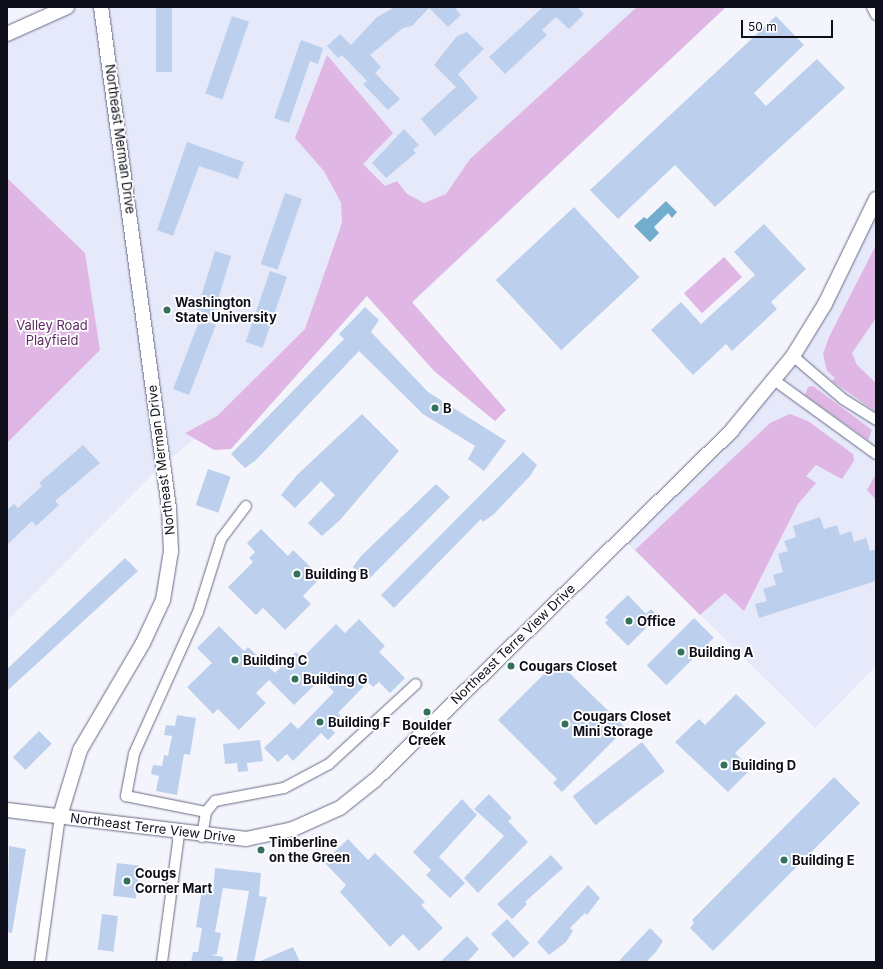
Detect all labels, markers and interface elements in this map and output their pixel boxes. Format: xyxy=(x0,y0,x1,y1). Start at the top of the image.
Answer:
scale bar xyxy=(743,12,835,38)
text: 50 m xyxy=(748,19,777,34)
street label: Northeast Merman Drive xyxy=(102,63,138,215)
place label: Washington State University xyxy=(175,295,277,326)
marker: Washington State University xyxy=(162,305,172,315)
park label: Valley Road Playfield xyxy=(16,318,88,349)
street label: Northeast Merman Drive xyxy=(144,384,178,536)
place label: B xyxy=(443,400,452,416)
marker: B xyxy=(430,403,440,413)
place label: Building B xyxy=(305,566,368,582)
marker: Building B xyxy=(292,569,302,579)
street label: Northeast Terre View Drive xyxy=(448,581,578,707)
place label: Office xyxy=(637,613,676,629)
marker: Office xyxy=(624,616,634,626)
place label: Building A xyxy=(689,644,754,660)
marker: Building A xyxy=(676,647,686,657)
place label: Building C xyxy=(243,652,307,668)
marker: Building C xyxy=(230,655,240,665)
place label: Cougars Closet xyxy=(519,658,617,674)
marker: Cougars Closet xyxy=(506,661,516,671)
place label: Building G xyxy=(303,671,368,687)
marker: Building G xyxy=(290,674,300,684)
marker: Boulder Creek xyxy=(422,707,432,717)
place label: Cougars Closet Mini Storage xyxy=(573,709,671,740)
place label: Building F xyxy=(328,714,390,730)
marker: Building F xyxy=(315,717,325,727)
place label: Boulder Creek xyxy=(402,718,452,749)
marker: Cougars Closet Mini Storage xyxy=(560,719,570,729)
place label: Building D xyxy=(732,757,796,773)
marker: Building D xyxy=(719,760,729,770)
street label: Northeast Terre View Drive xyxy=(69,810,237,846)
place label: Timberline on the Green xyxy=(269,835,350,866)
marker: Timberline on the Green xyxy=(256,845,266,855)
place label: Building E xyxy=(792,852,855,868)
marker: Building E xyxy=(779,855,789,865)
place label: Cougs Corner Mart xyxy=(135,866,212,897)
marker: Cougs Corner Mart xyxy=(122,876,132,886)

